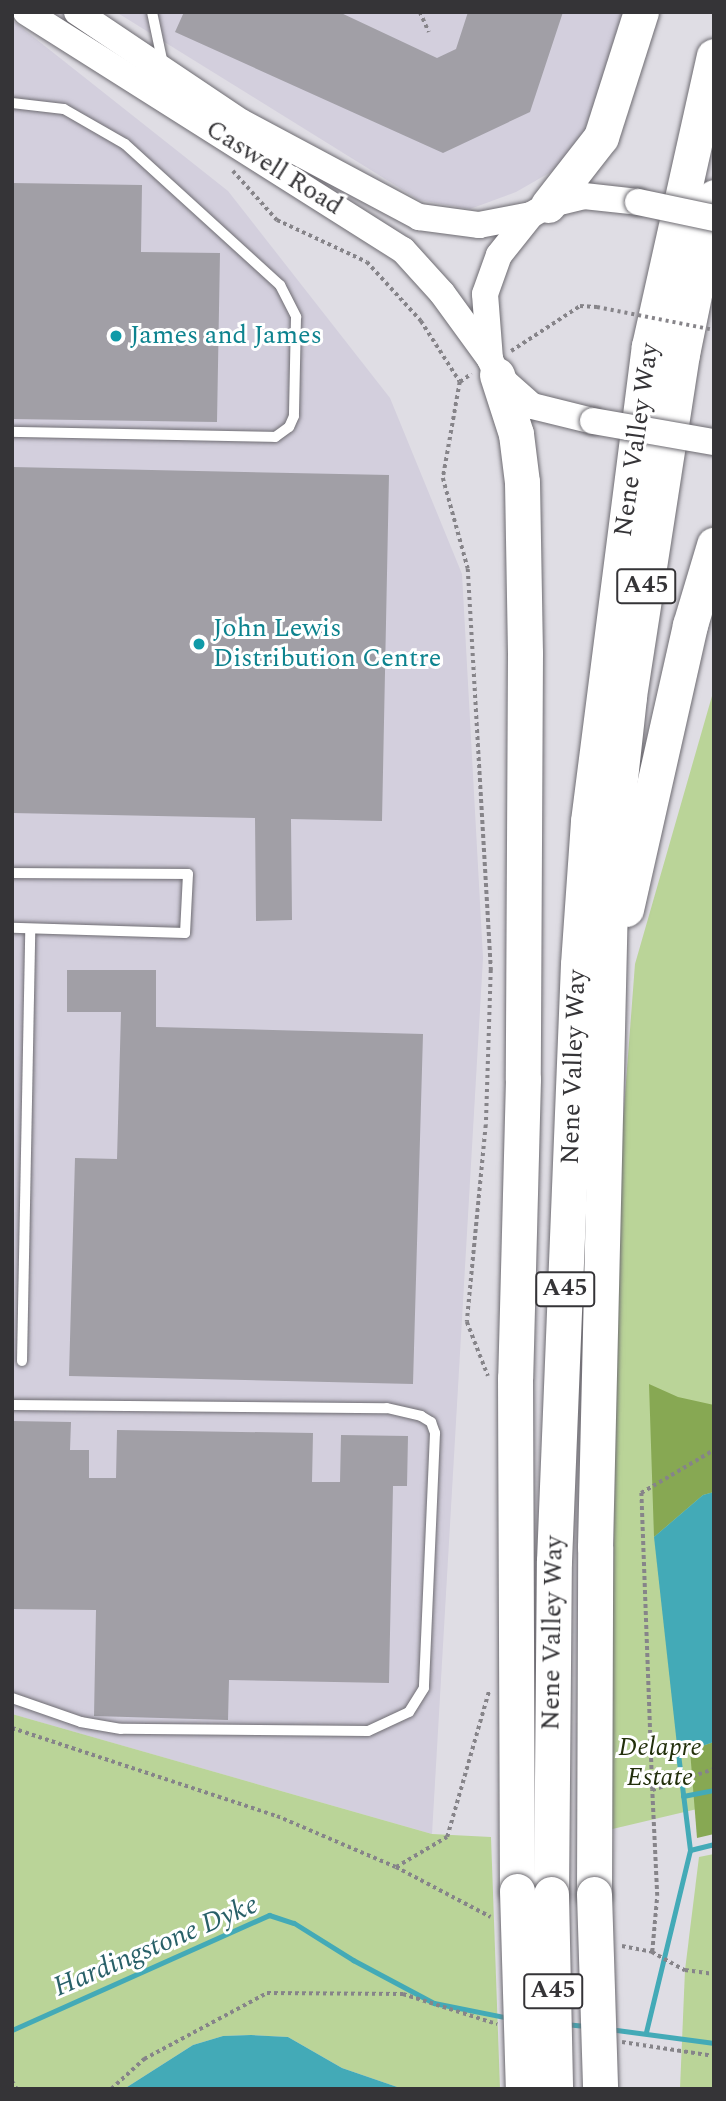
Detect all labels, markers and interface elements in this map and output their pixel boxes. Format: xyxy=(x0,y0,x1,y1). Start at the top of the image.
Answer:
street label: Caswell Road xyxy=(200,114,348,222)
place label: James and James xyxy=(130,320,322,352)
marker: James and James xyxy=(108,328,124,344)
street label: Nene Valley Way xyxy=(608,341,666,539)
road number: A45 xyxy=(614,566,678,606)
place label: John Lewis Distribution Centre xyxy=(213,613,441,674)
marker: John Lewis Distribution Centre xyxy=(191,636,207,652)
street label: Nene Valley Way xyxy=(555,969,593,1165)
road number: A45 xyxy=(534,1268,596,1310)
street label: Nene Valley Way xyxy=(536,1535,570,1731)
park label: Delapre Estate xyxy=(618,1732,702,1794)
water label: Hardingstone Dyke xyxy=(49,1888,263,2004)
road number: A45 xyxy=(522,1970,584,2012)

